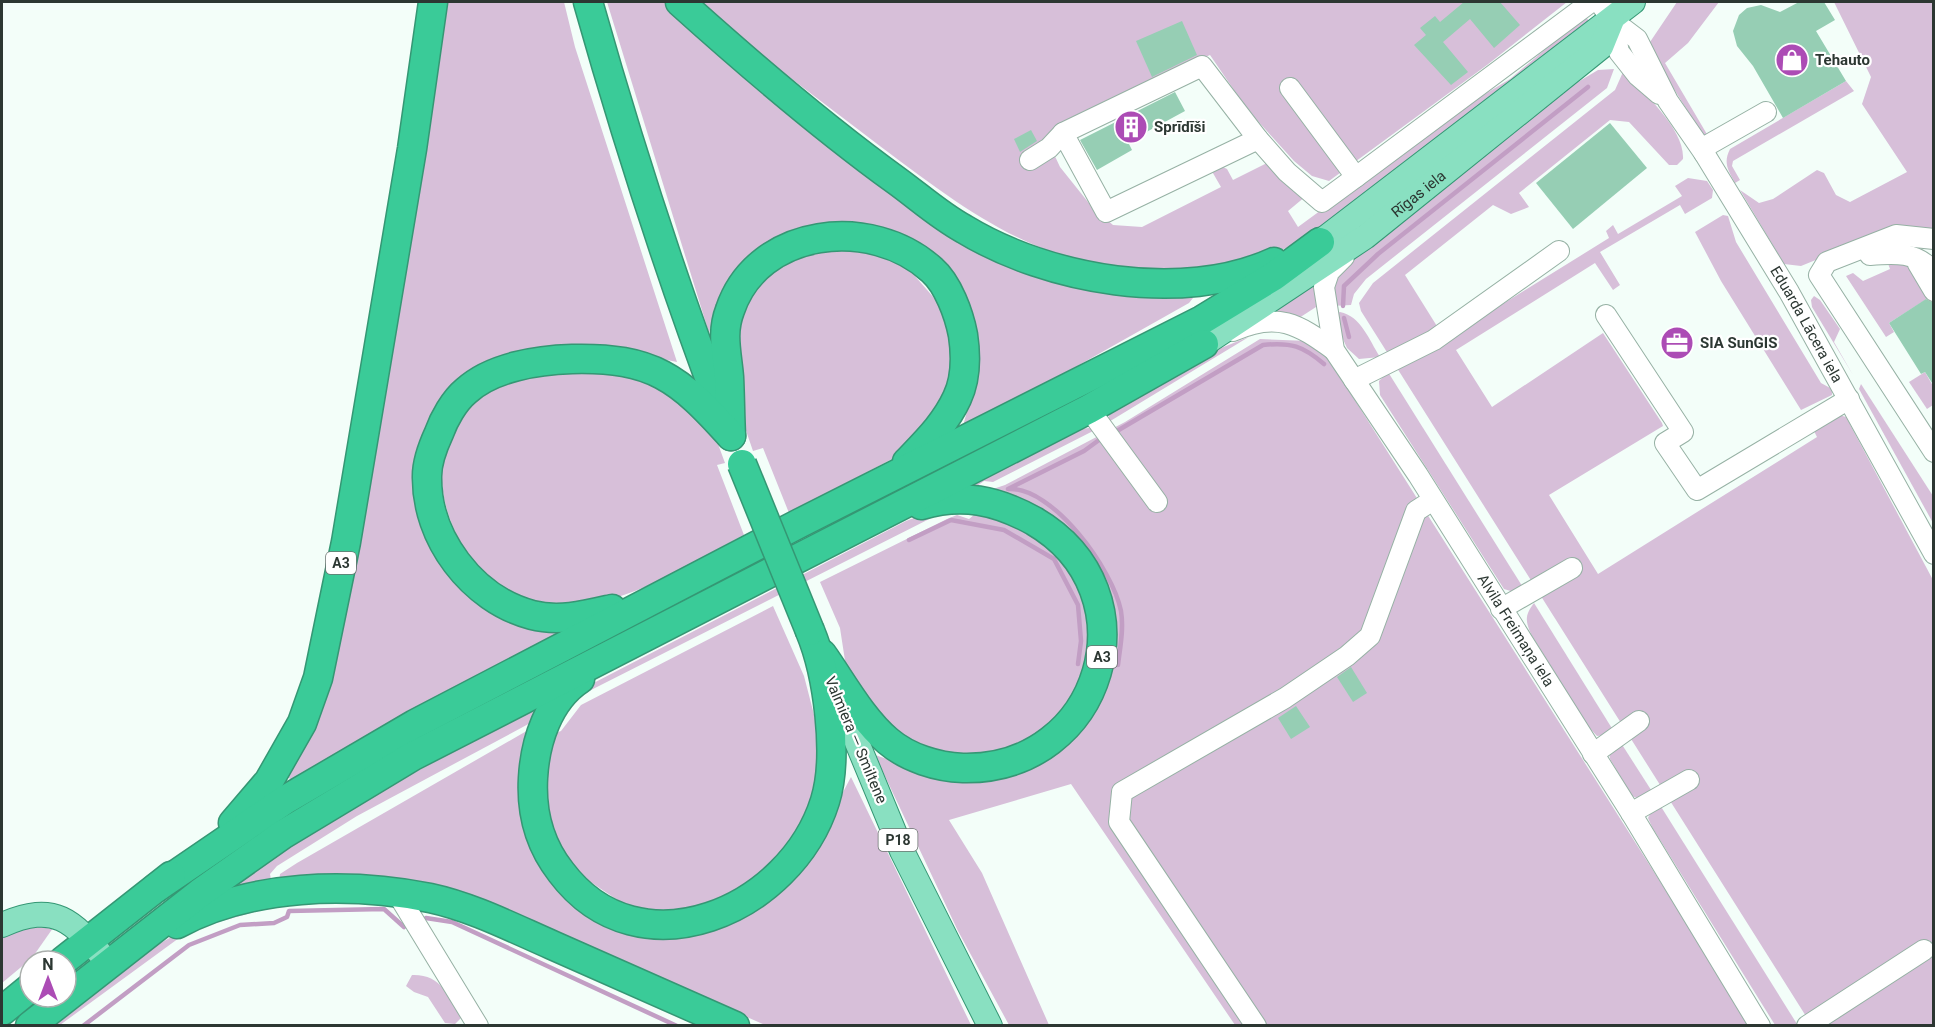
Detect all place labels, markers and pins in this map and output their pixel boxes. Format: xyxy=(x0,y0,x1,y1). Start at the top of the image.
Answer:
shop icon: Tehauto xyxy=(1774,42,1810,78)
place label: Tehauto xyxy=(1815,51,1870,69)
building icon: Sprīdīši xyxy=(1113,109,1149,145)
place label: Sprīdīši xyxy=(1154,118,1206,136)
office icon: SIA SunGIS xyxy=(1659,325,1695,361)
place label: SIA SunGIS xyxy=(1700,334,1777,352)

